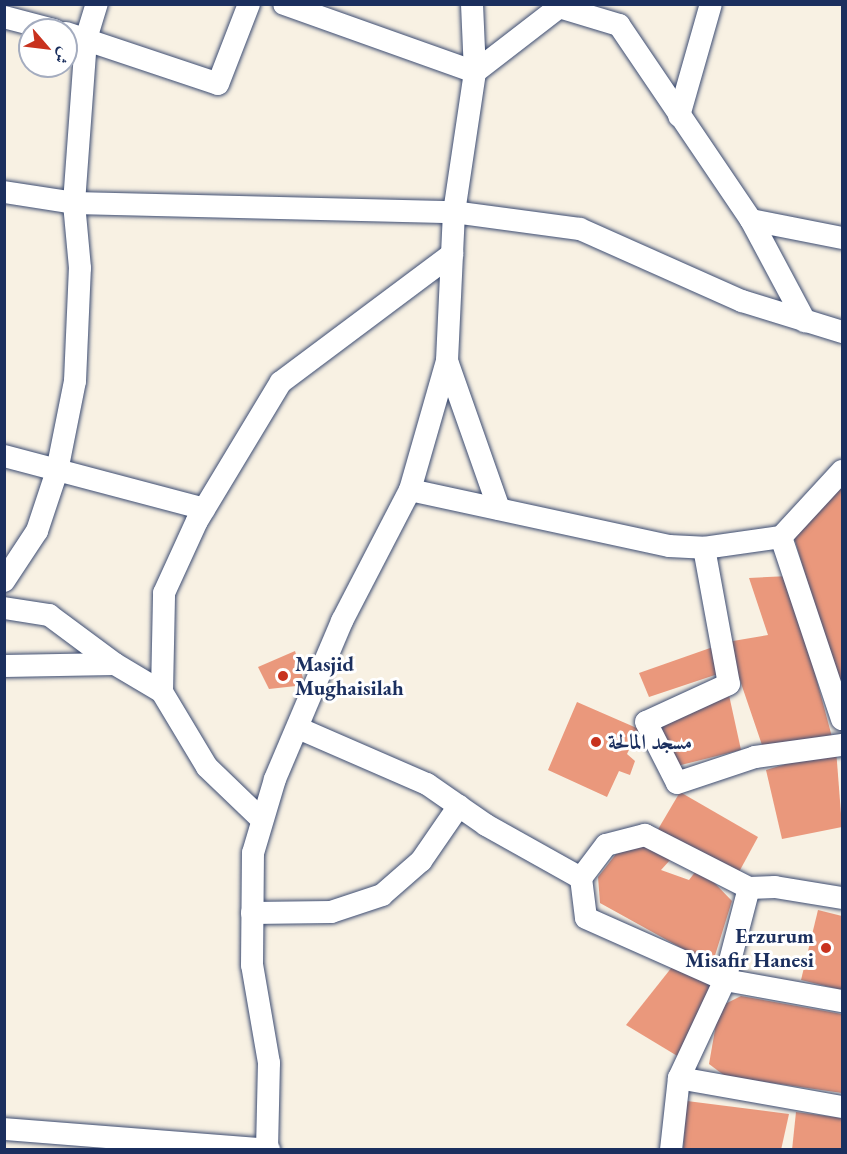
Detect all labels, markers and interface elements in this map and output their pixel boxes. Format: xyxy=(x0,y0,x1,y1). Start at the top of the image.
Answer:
north arrow xyxy=(18,18,78,78)
text: ش xyxy=(50,44,76,68)
place label: Masjid Mughaisilah xyxy=(295,651,404,701)
marker: Masjid Mughaisilah xyxy=(276,669,290,683)
place label: مسجد المالحة xyxy=(608,729,692,755)
marker: مسجد المالحة xyxy=(589,735,603,749)
place label: Erzurum Misafir Hanesi xyxy=(685,923,814,973)
marker: Erzurum Misafir Hanesi xyxy=(819,941,833,955)

